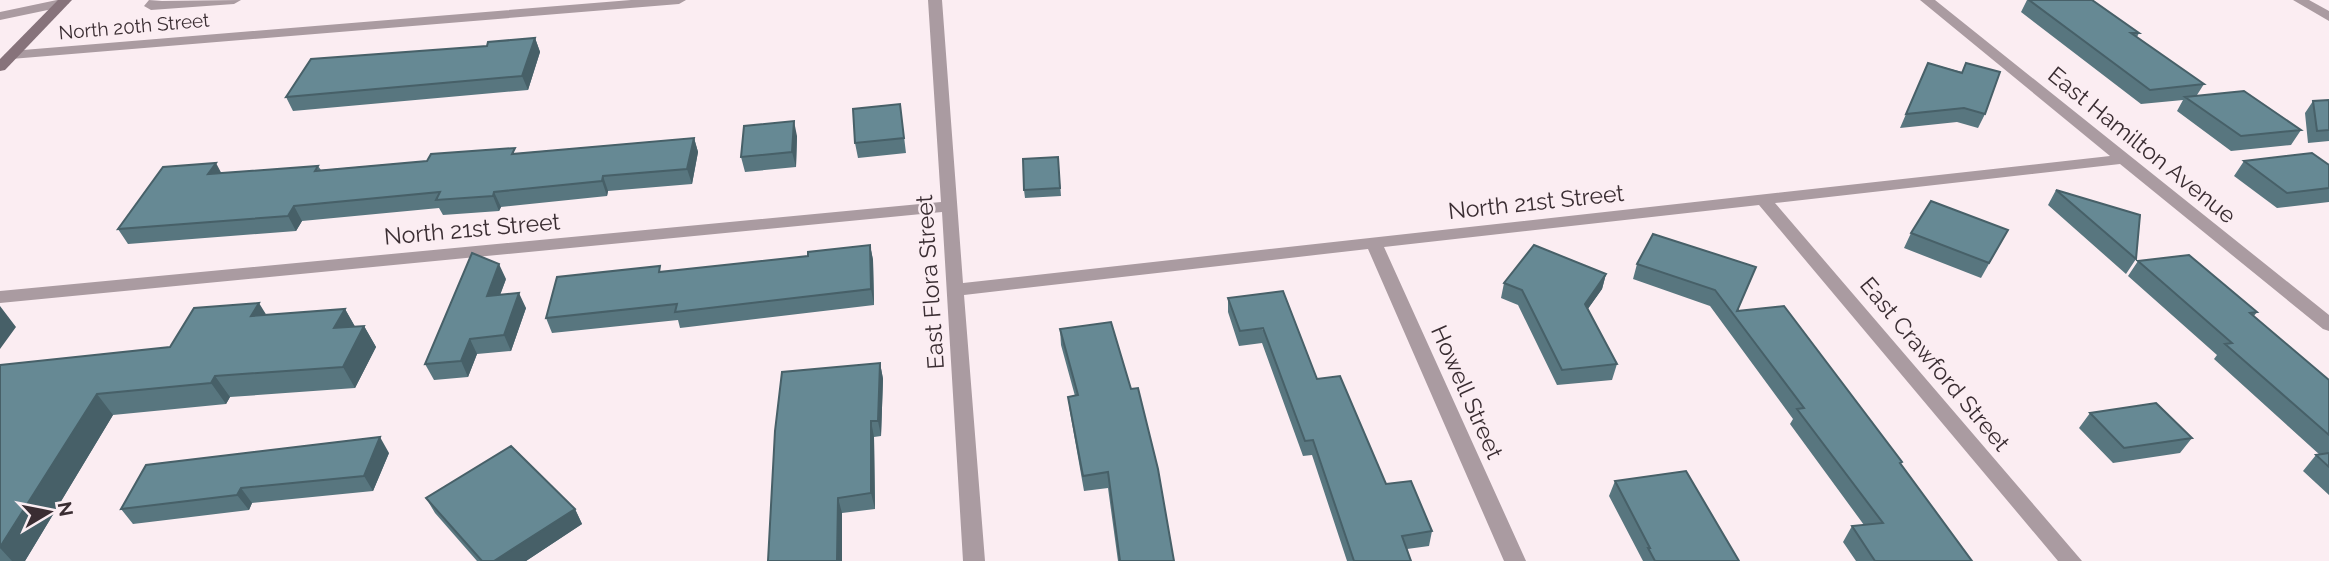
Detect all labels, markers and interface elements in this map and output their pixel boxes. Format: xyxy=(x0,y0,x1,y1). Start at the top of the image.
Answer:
street label: North 20th Street xyxy=(58,8,211,44)
street label: East Hamilton Avenue xyxy=(2043,61,2242,229)
street label: North 21st Street xyxy=(1447,179,1625,224)
street label: East Flora Street xyxy=(910,194,949,370)
street label: North 21st Street xyxy=(383,207,561,250)
street label: East Crawford Street xyxy=(1855,271,2016,456)
street label: Howell Street xyxy=(1426,321,1509,463)
north arrow xyxy=(14,477,84,547)
text: N xyxy=(54,500,78,518)

